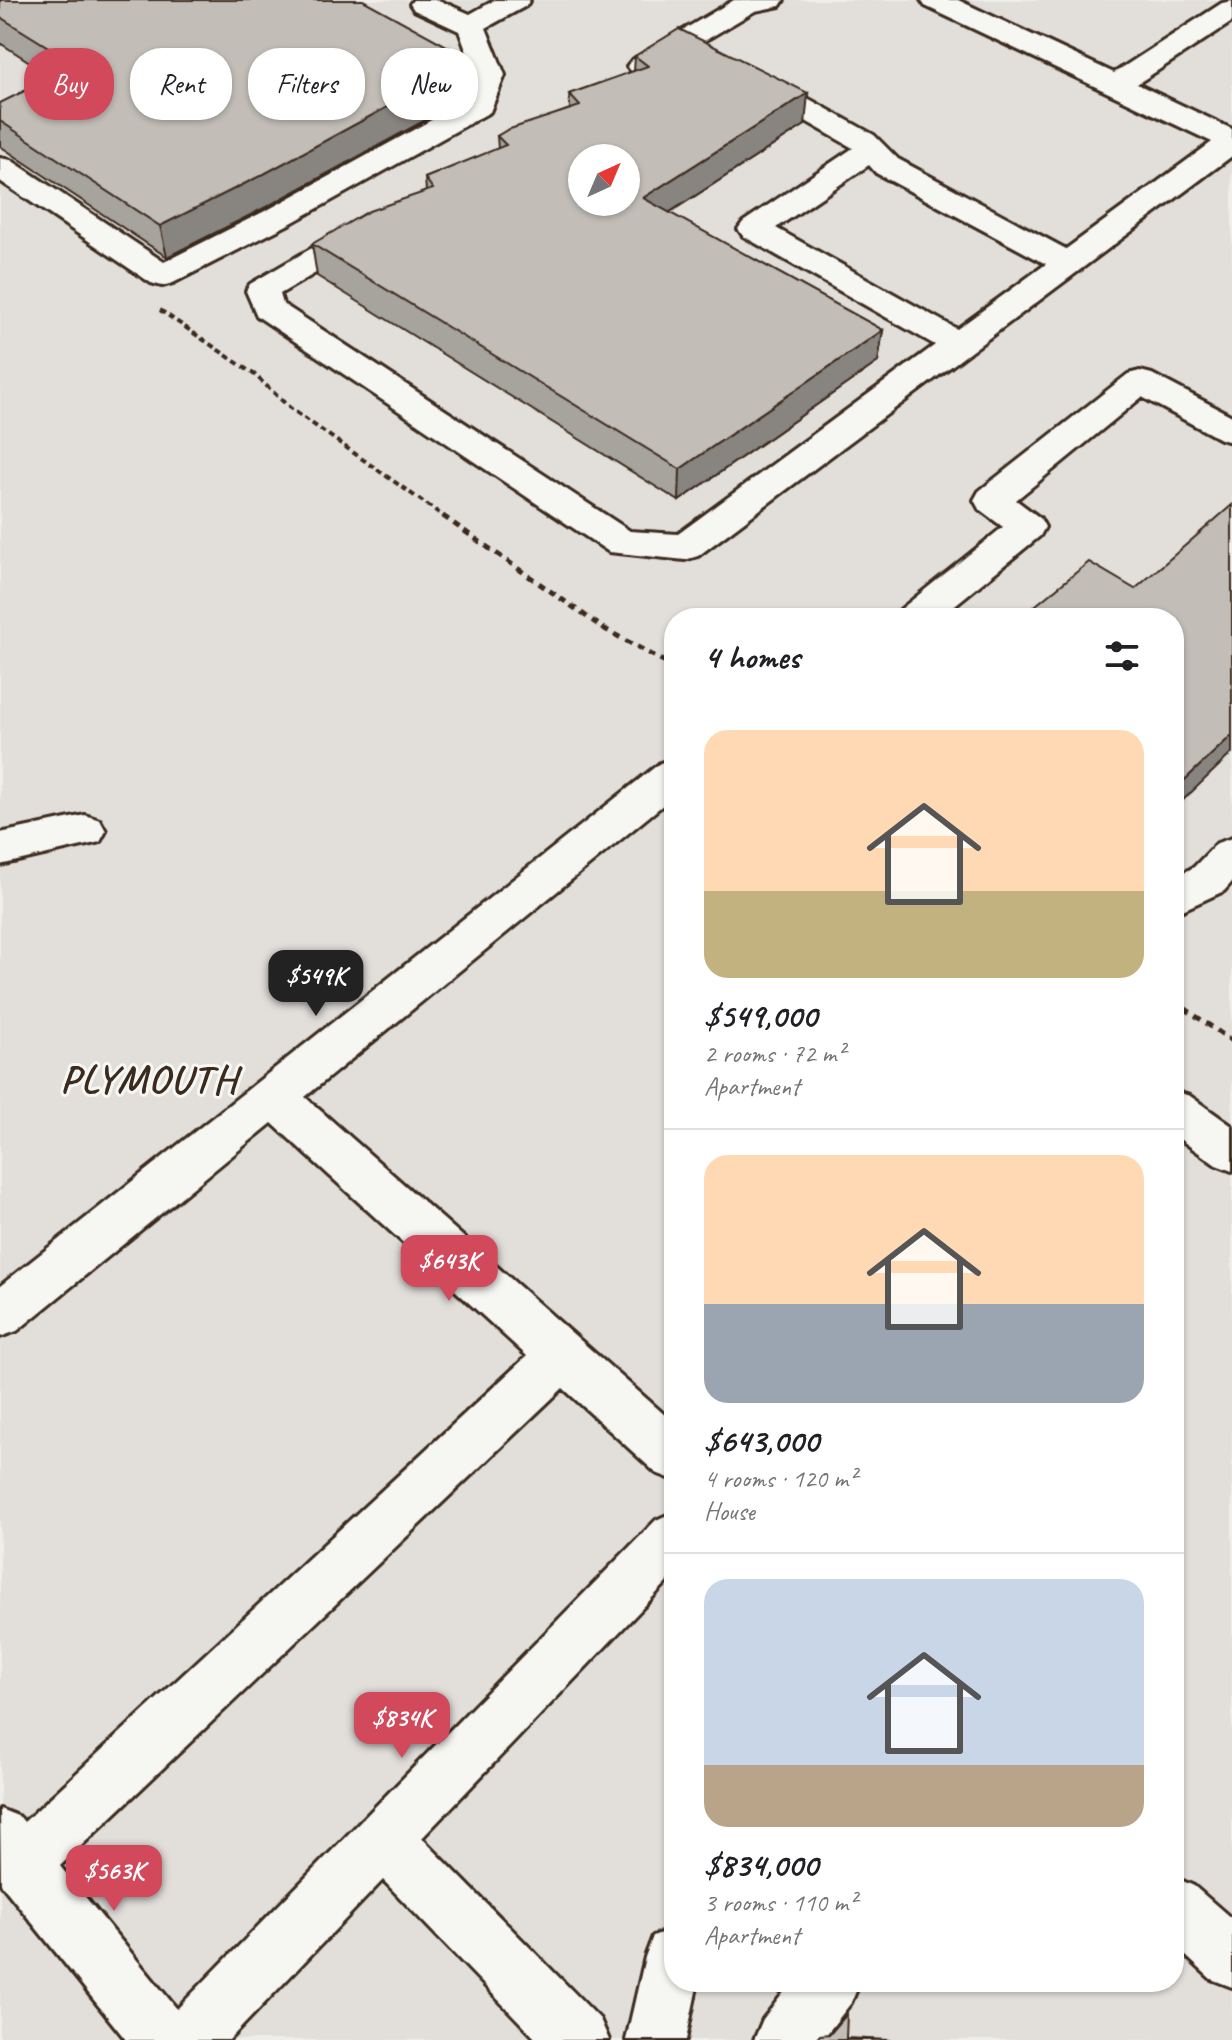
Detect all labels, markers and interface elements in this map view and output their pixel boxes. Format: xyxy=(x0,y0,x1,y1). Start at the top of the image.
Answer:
chip: Buy xyxy=(24,48,114,120)
chip: Rent xyxy=(130,48,232,120)
chip: Filters xyxy=(248,48,365,120)
chip: New xyxy=(381,48,478,120)
north arrow xyxy=(568,144,640,216)
map controls xyxy=(568,144,640,216)
icon: filters xyxy=(1100,634,1144,678)
text: 4 homes xyxy=(704,635,800,678)
icon: home xyxy=(852,782,996,926)
pin: $549K xyxy=(260,950,372,1018)
text: $549K xyxy=(286,959,346,992)
text: $549,000 xyxy=(704,994,817,1037)
text: 2 rooms · 72 m² xyxy=(704,1037,845,1070)
district label: PLYMOUTH xyxy=(60,1054,243,1104)
text: Apartment xyxy=(704,1070,800,1103)
icon: home xyxy=(852,1207,996,1351)
pin: $643K xyxy=(393,1235,505,1303)
text: $643K xyxy=(419,1244,479,1277)
text: $643,000 xyxy=(704,1419,819,1462)
text: 4 rooms · 120 m² xyxy=(704,1462,856,1495)
text: House xyxy=(704,1495,755,1528)
icon: home xyxy=(852,1631,996,1775)
pin: $834K xyxy=(346,1692,458,1760)
text: $834K xyxy=(372,1701,432,1734)
text: $834,000 xyxy=(704,1843,818,1886)
pin: $563K xyxy=(58,1845,170,1913)
text: $563K xyxy=(84,1854,144,1887)
text: 3 rooms · 110 m² xyxy=(704,1886,856,1919)
text: Apartment xyxy=(704,1919,800,1952)

